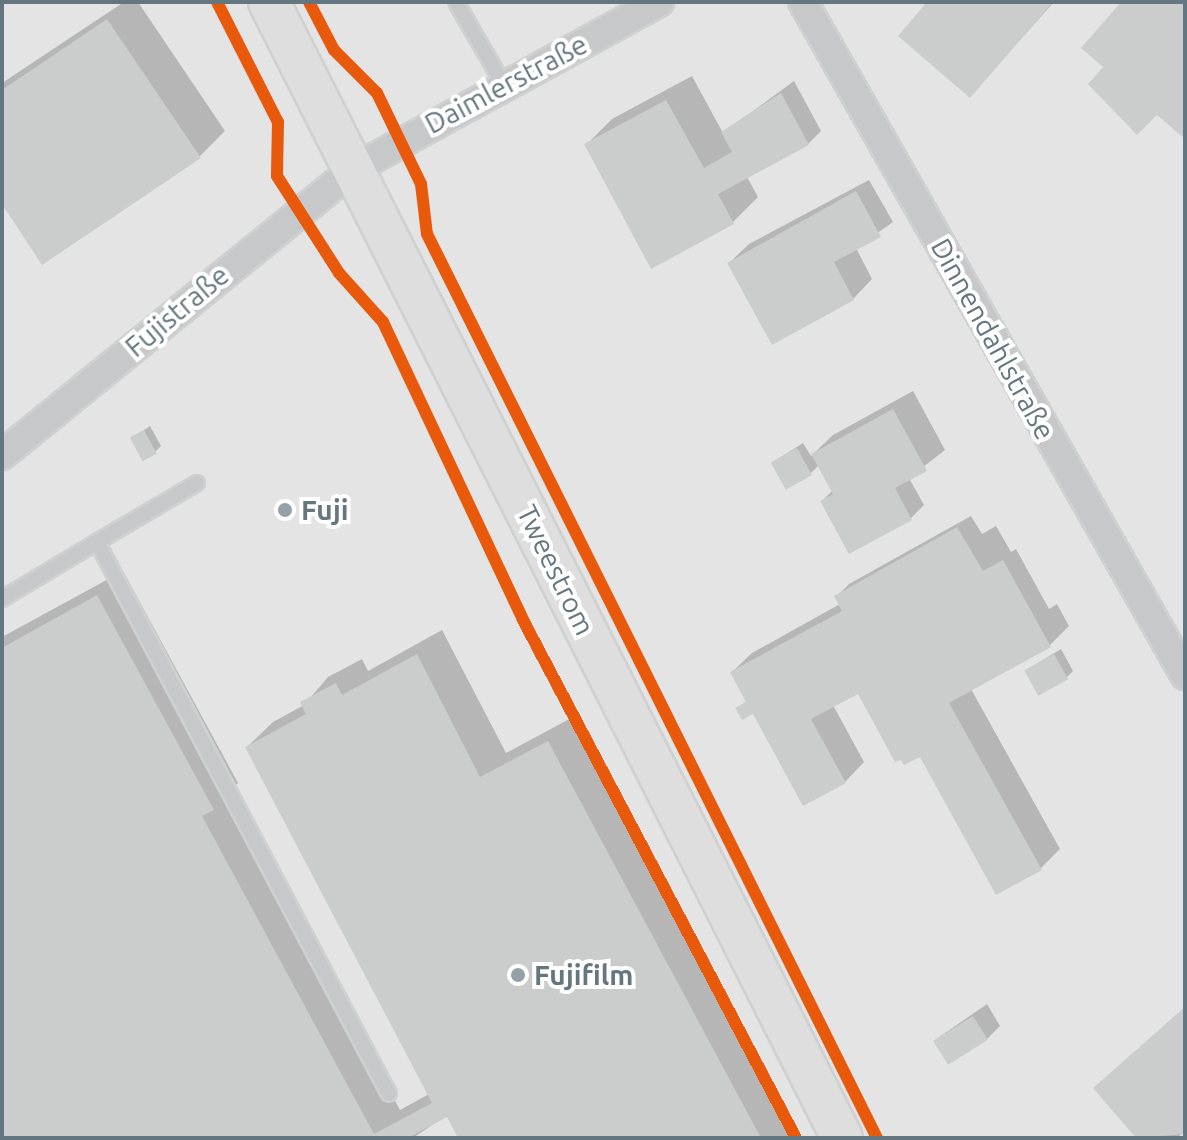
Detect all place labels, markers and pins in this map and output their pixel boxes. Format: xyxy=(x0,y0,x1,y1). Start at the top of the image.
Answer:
place label: Fuji xyxy=(301,493,349,527)
marker: Fuji xyxy=(276,501,294,519)
place label: Fujifilm xyxy=(534,958,633,992)
marker: Fujifilm xyxy=(509,966,527,984)

